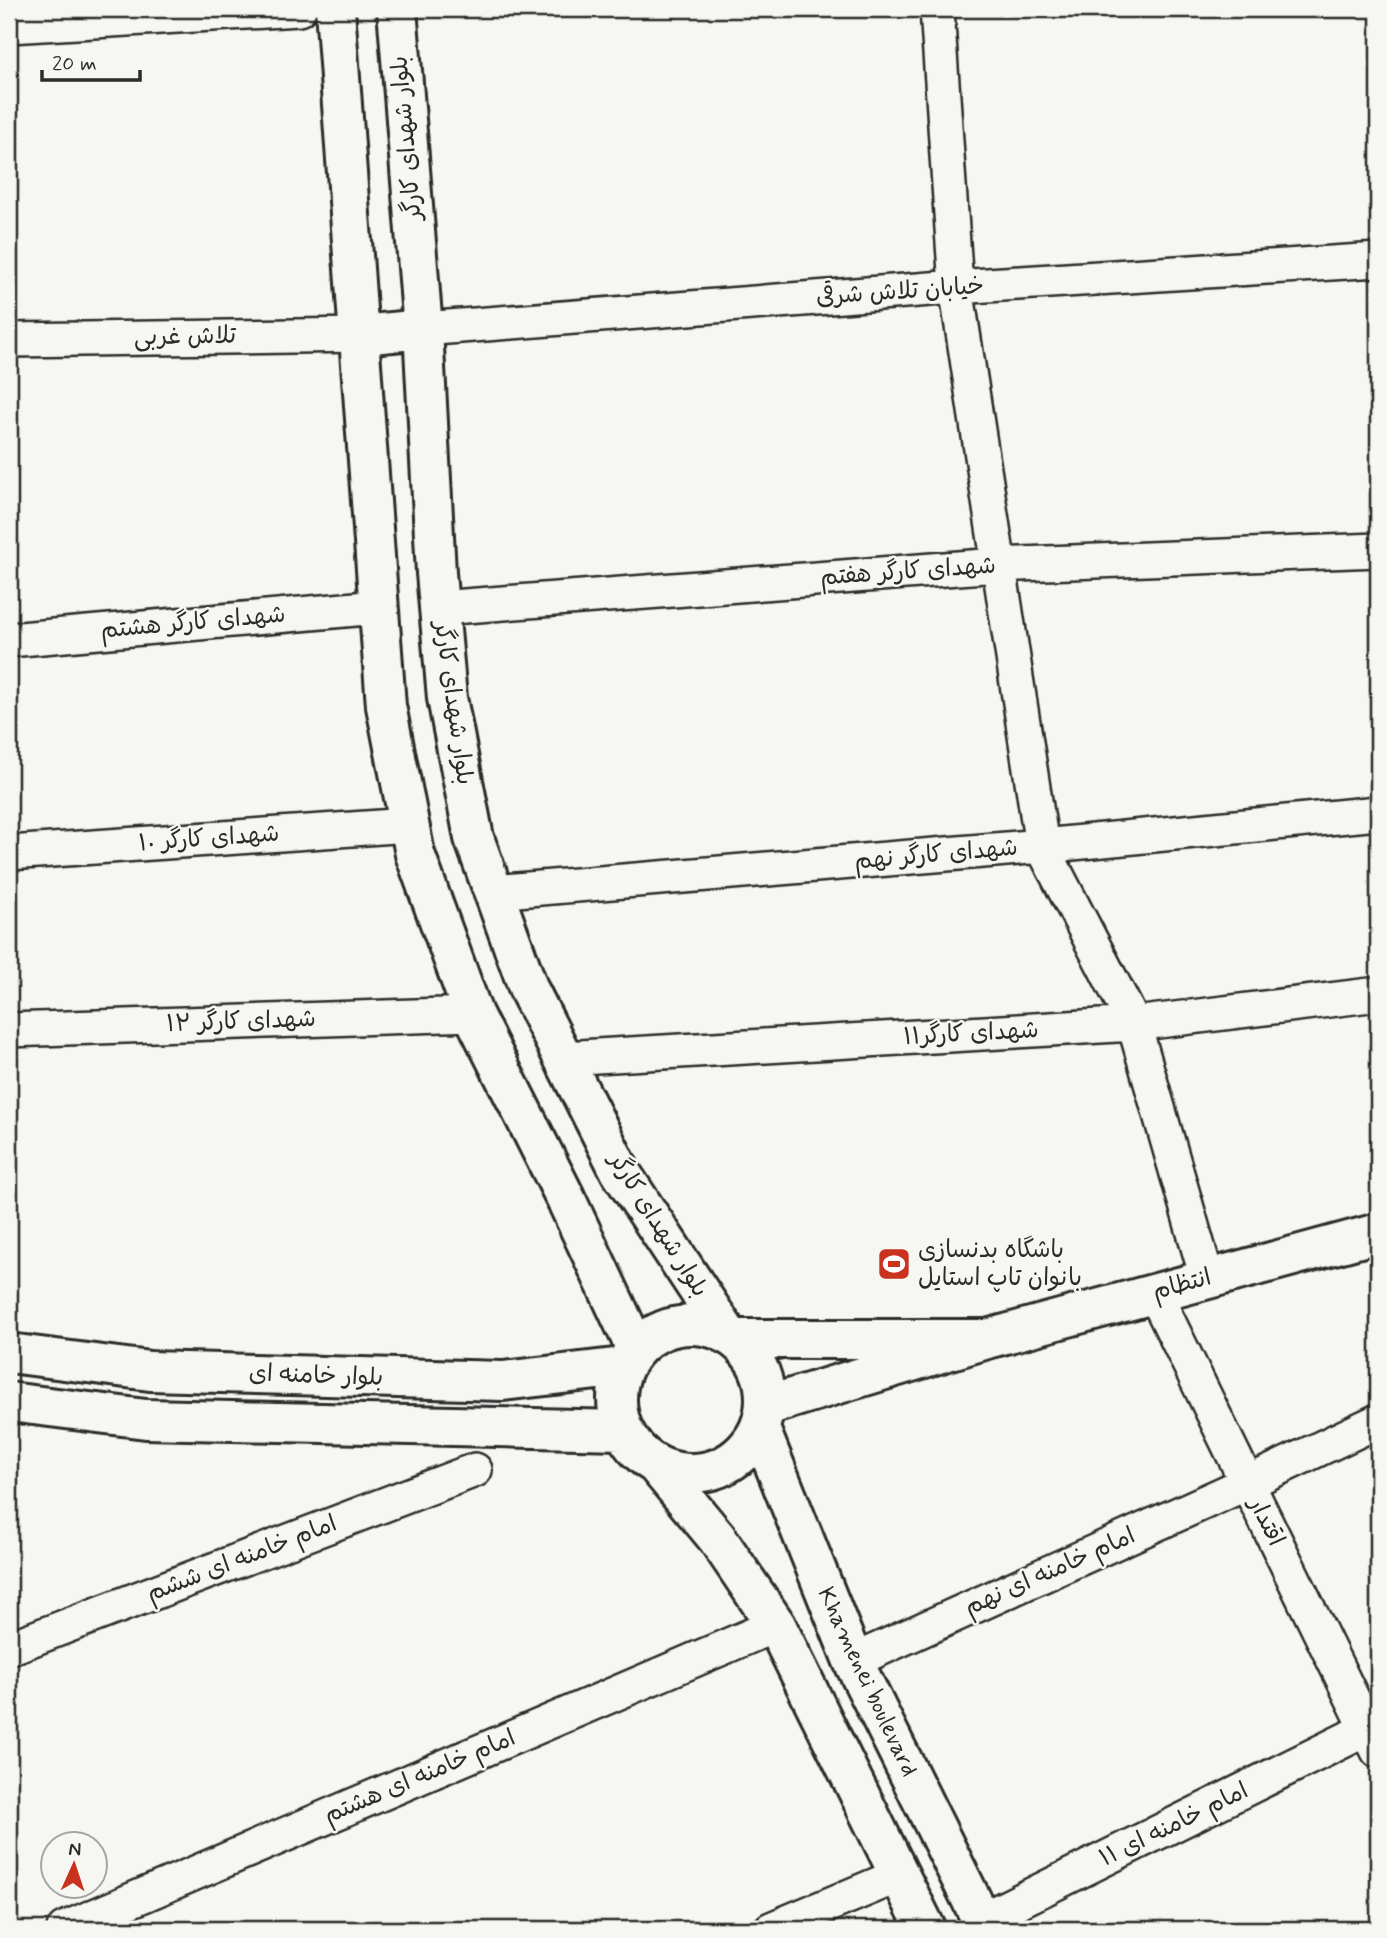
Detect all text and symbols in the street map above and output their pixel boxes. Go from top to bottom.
scale bar [42,38,140,82]
text: 20 m [52,50,97,78]
street label: بلوار شهدای کارگر [384,54,430,224]
street label: خیابان تلاش شرقی [815,270,985,313]
street label: تلاش غربی [133,321,238,353]
street label: شهدای کارگر هفتم [819,550,997,595]
street label: شهدای کارگر هشتم [99,599,287,648]
street label: بلوار شهدای کارگر [426,617,480,787]
street label: شهدای کارگر ۱۰ [137,819,281,859]
street label: شهدای کارگر نهم [853,832,1019,879]
street label: شهدای کارگر ۱۲ [166,1004,316,1040]
street label: شهدای کارگر۱۱ [902,1015,1040,1053]
street label: بلوار شهدای کارگر [600,1145,715,1303]
place label: باشگاه بدنسازی بانوان تاپ استایل [918,1235,1082,1294]
sports icon: باشگاه بدنسازی بانوان تاپ استایل [875,1245,913,1283]
street label: انتظام [1149,1262,1215,1309]
street label: بلوار خامنه ای [248,1358,384,1394]
street label: اقتدار [1240,1491,1291,1551]
street label: امام خامنه ای ششم [142,1508,342,1610]
street label: امام خامنه ای نهم [960,1520,1141,1624]
street label: Khamenei boulevard [809,1582,925,1782]
street label: امام خامنه ای هشتم [319,1723,521,1832]
street label: امام خامنه ای ۱۱ [1094,1776,1254,1875]
north arrow [38,1829,108,1899]
text: N [68,1837,82,1862]

